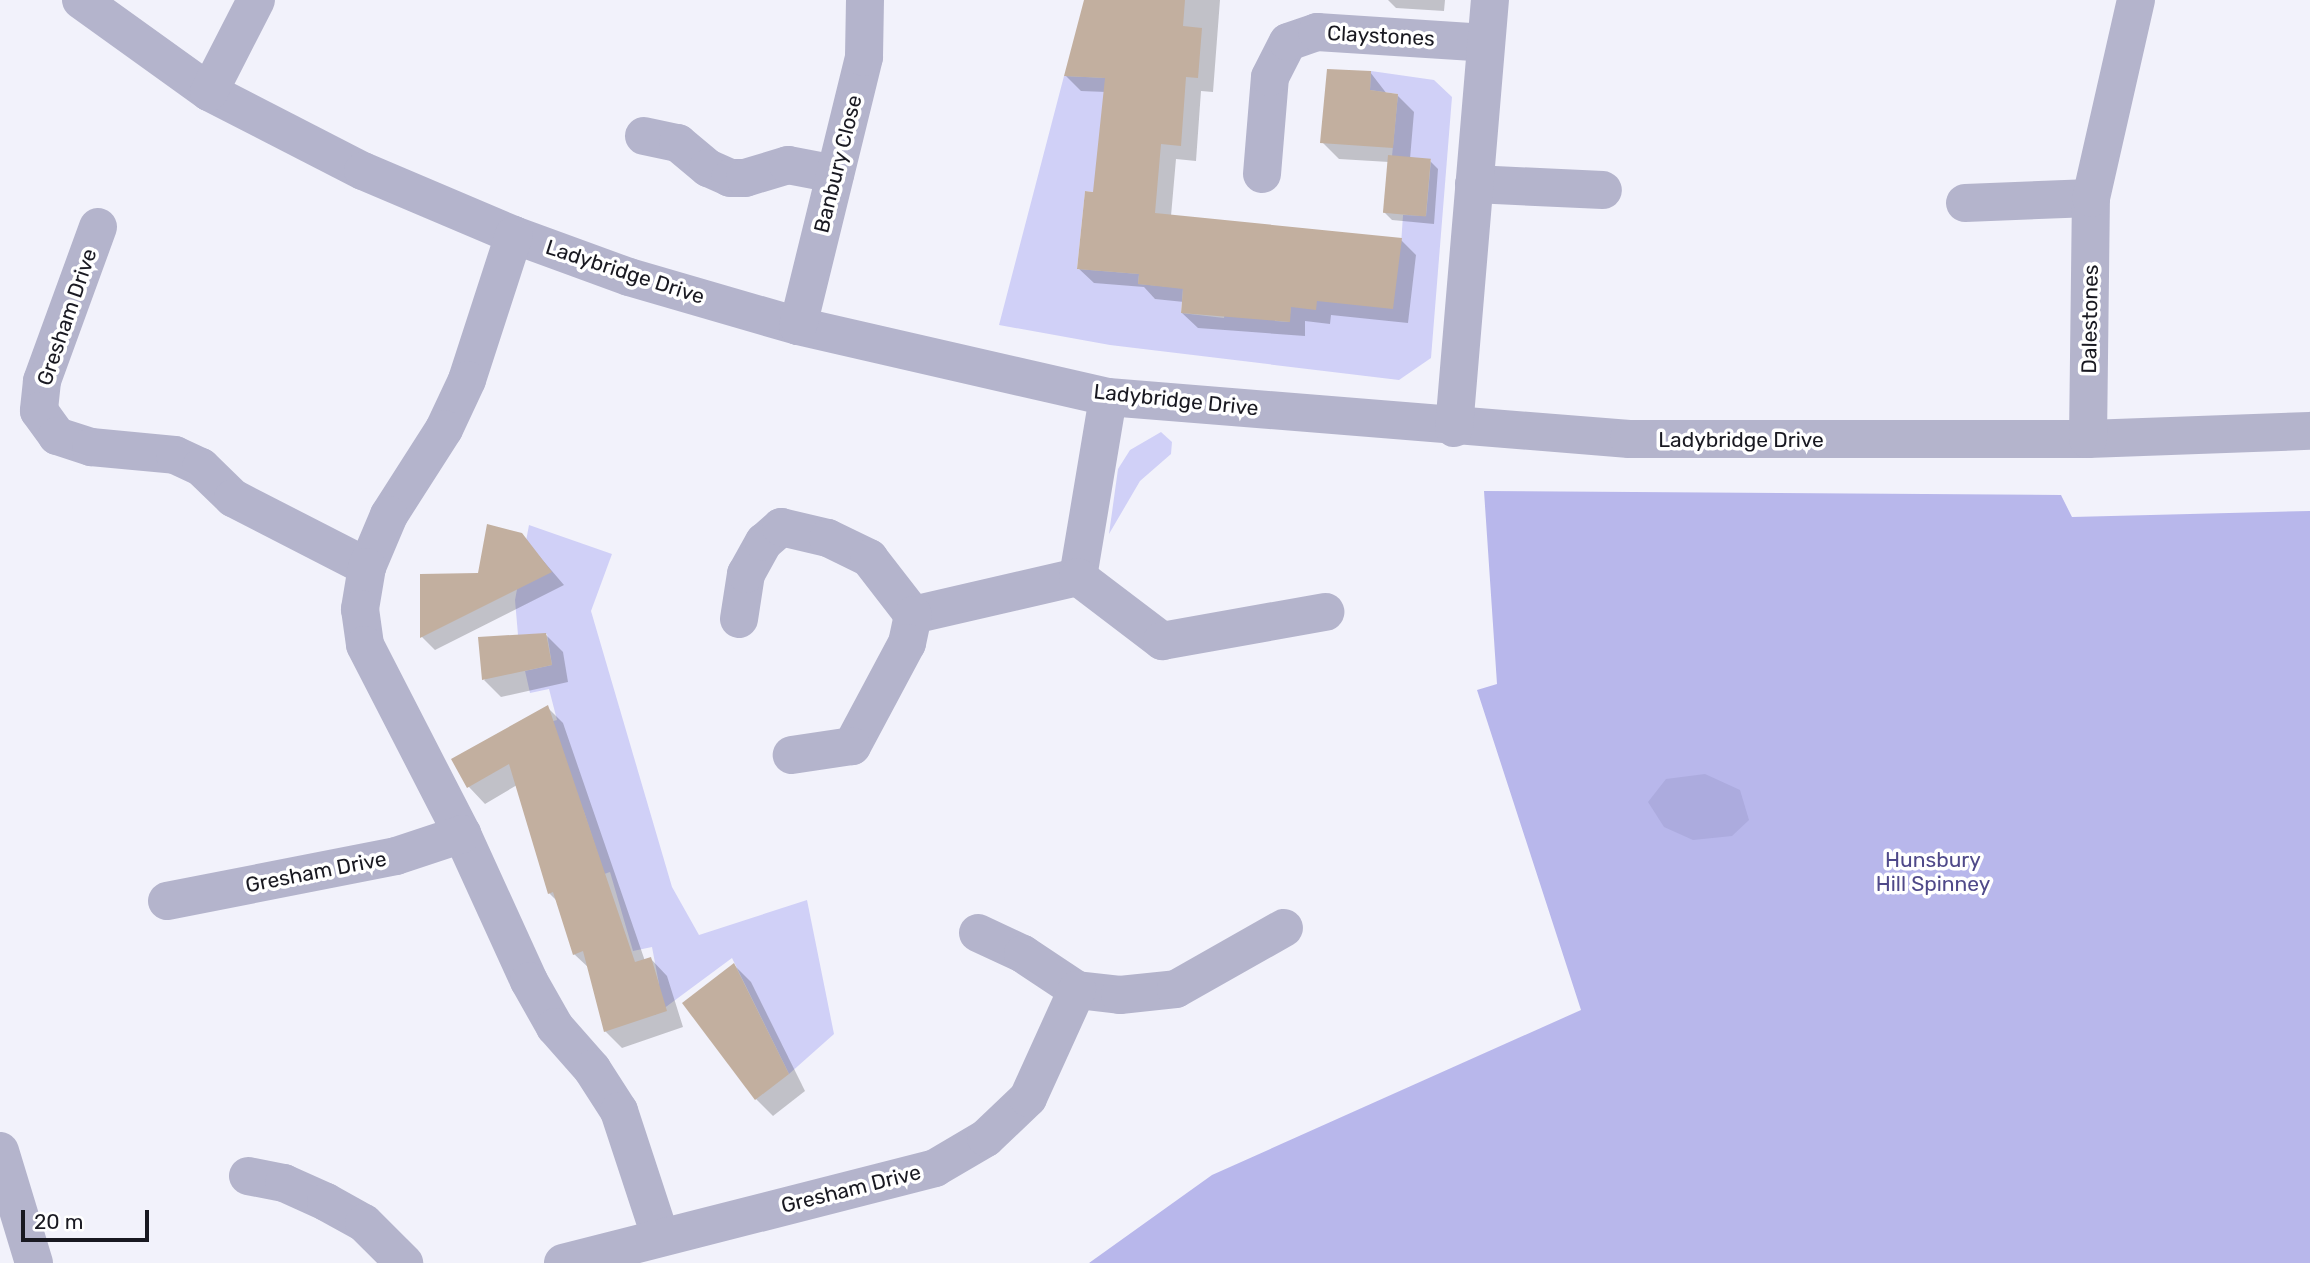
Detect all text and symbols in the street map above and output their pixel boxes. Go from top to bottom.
street label: Claystones [1326,21,1436,51]
street label: Banbury Close [809,92,867,236]
street label: Ladybridge Drive [542,234,708,310]
street label: Gresham Drive [32,245,102,389]
street label: Dalestones [2076,264,2104,374]
street label: Ladybridge Drive [1092,379,1260,421]
street label: Ladybridge Drive [1658,427,1824,453]
street label: Gresham Drive [243,846,389,898]
park label: Hunsbury Hill Spinney [1876,847,1990,897]
street label: Gresham Drive [778,1159,924,1219]
scale bar [24,1196,152,1240]
text: 20 m [34,1209,83,1234]

